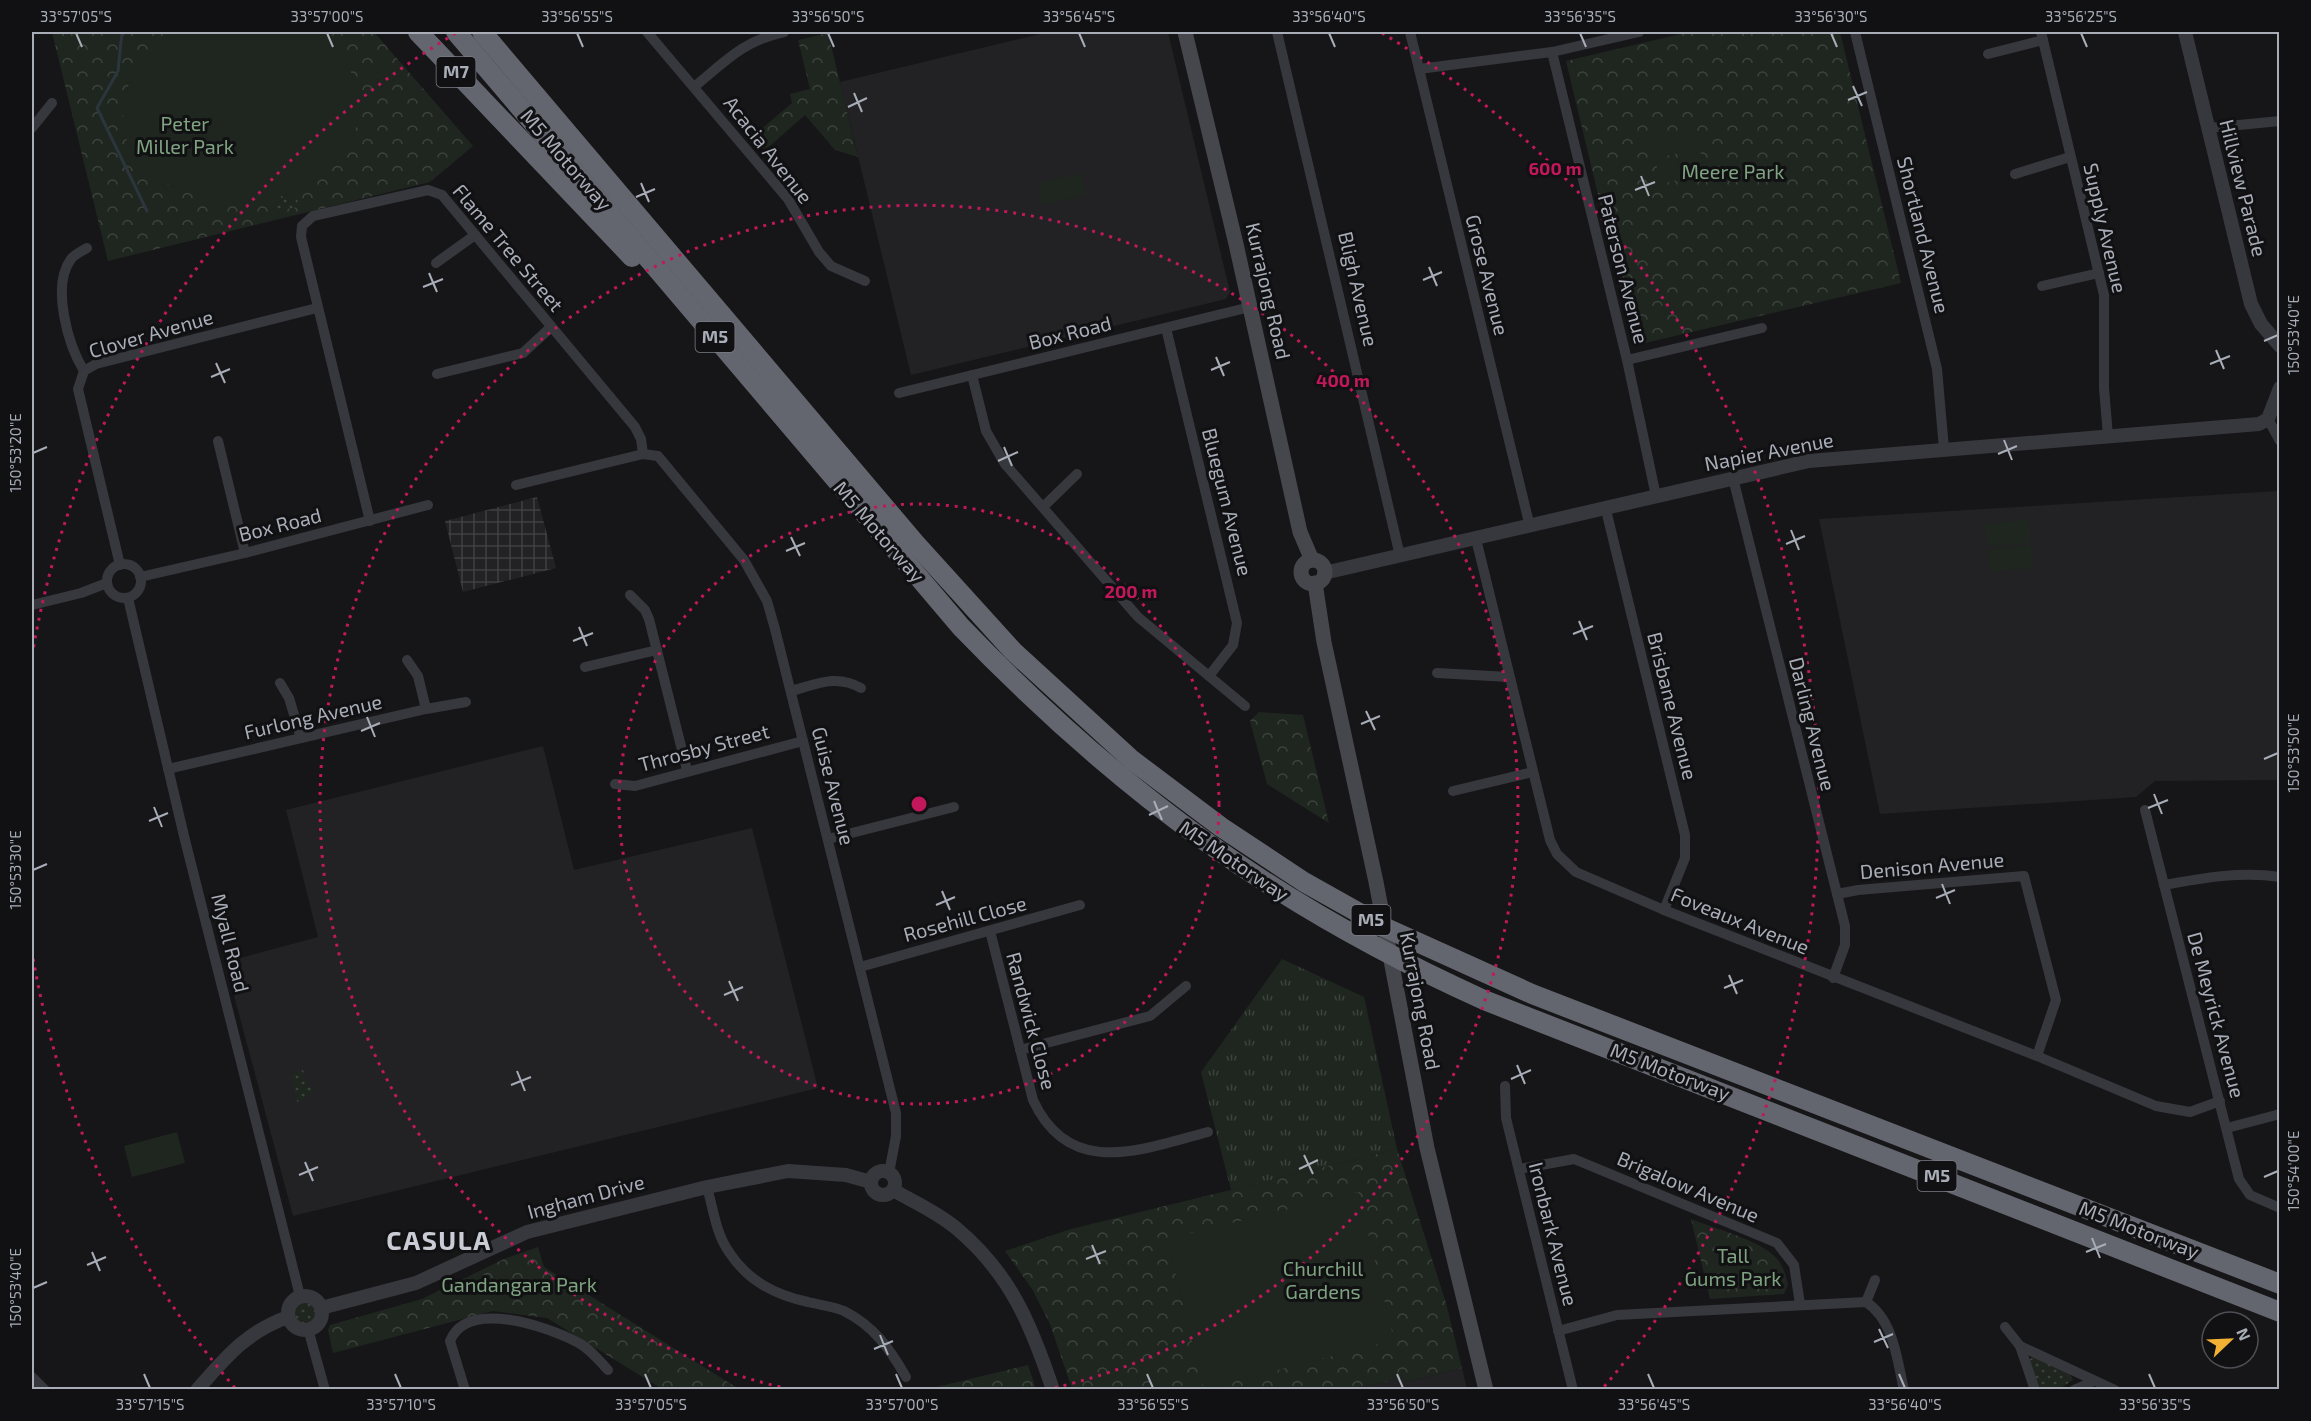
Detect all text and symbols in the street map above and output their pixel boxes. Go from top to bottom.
text: 33°57'05"S [40,7,112,25]
text: 33°57'00"S [291,7,363,25]
text: 33°56'55"S [541,7,613,25]
text: 33°56'50"S [792,7,864,25]
text: 33°56'45"S [1043,7,1115,25]
text: 33°56'40"S [1292,7,1366,25]
text: 33°56'35"S [1544,7,1616,25]
text: 33°56'30"S [1795,7,1867,25]
text: 33°56'25"S [2045,7,2117,25]
road number: M7 [436,57,476,87]
street label: Acacia Avenue [719,91,818,208]
street label: M5 Motorway [516,104,618,215]
park label: Peter Miller Park [136,111,234,158]
street label: Hillview Parade [2215,117,2273,259]
street label: Shortland Avenue [1893,154,1955,316]
text: 600 m [1528,157,1582,179]
park label: Meere Park [1682,159,1784,183]
street label: Supply Avenue [2079,161,2133,295]
street label: Flame Tree Street [448,179,569,316]
street label: Paterson Avenue [1594,192,1654,346]
street label: Grose Avenue [1461,212,1515,338]
street label: Kurrajong Road [1242,220,1296,362]
street label: Bligh Avenue [1334,229,1384,349]
text: 150°53'40"E [2284,295,2302,375]
street label: Clover Avenue [86,304,216,362]
street label: Box Road [1026,310,1114,354]
road number: M5 [696,322,734,352]
text: 400 m [1316,369,1370,391]
text: 150°53'20"E [6,413,24,493]
street label: Bluegum Avenue [1198,425,1258,578]
street label: Napier Avenue [1702,427,1835,475]
street label: M5 Motorway [829,476,931,587]
street label: Box Road [236,502,324,546]
text: 200 m [1105,580,1157,602]
street label: Brisbane Avenue [1643,629,1703,782]
street label: Darling Avenue [1785,654,1841,793]
street label: Furlong Avenue [241,688,384,744]
text: 150°53'50"E [2284,714,2302,792]
street label: Throsby Street [636,718,772,776]
street label: Guise Avenue [808,724,860,847]
centre of rings [909,794,929,814]
street label: M5 Motorway [1175,815,1294,906]
text: 150°53'30"E [6,830,24,910]
street label: Denison Avenue [1859,847,2005,883]
street label: Foveaux Avenue [1668,881,1813,959]
street label: Rosehill Close [901,890,1029,946]
street label: Myall Road [207,891,255,995]
road number: M5 [1352,905,1390,935]
street label: De Meyrick Avenue [2183,929,2251,1100]
street label: Kurrajong Road [1396,930,1446,1072]
street label: Randwick Close [1002,949,1062,1092]
street label: M5 Motorway [1607,1037,1734,1105]
text: 150°54'00"E [2284,1131,2302,1211]
street label: Brigalow Avenue [1614,1145,1763,1227]
street label: Ironbark Avenue [1525,1159,1583,1308]
road number: M5 [1918,1161,1956,1191]
street label: Ingham Drive [525,1169,647,1223]
street label: M5 Motorway [2076,1195,2203,1263]
district label: CASULA [386,1224,492,1255]
park label: Tall Gums Park [1685,1243,1782,1290]
text: 150°53'40"E [6,1248,24,1328]
park label: Churchill Gardens [1283,1256,1363,1303]
park label: Gandangara Park [441,1272,597,1296]
north arrow [2200,1310,2260,1370]
text: N [2233,1325,2255,1343]
text: 33°57'15"S [116,1395,184,1413]
text: 33°57'10"S [366,1395,436,1413]
text: 33°57'05"S [615,1395,687,1413]
text: 33°57'00"S [866,1395,938,1413]
text: 33°56'55"S [1117,1395,1189,1413]
text: 33°56'50"S [1367,1395,1439,1413]
text: 33°56'45"S [1618,1395,1690,1413]
text: 33°56'40"S [1868,1395,1942,1413]
text: 33°56'35"S [2119,1395,2191,1413]

